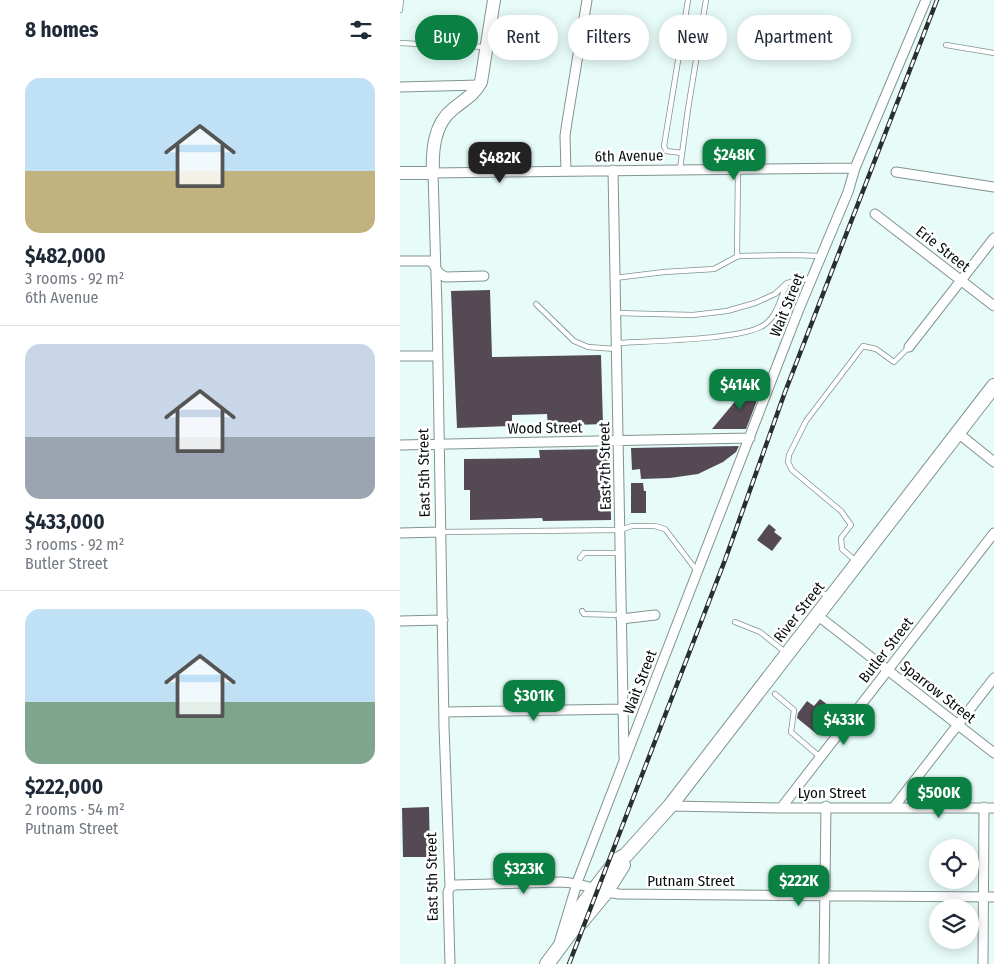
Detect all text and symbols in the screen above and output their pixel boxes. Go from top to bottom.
chip: Buy [415,15,478,60]
chip: Rent [488,15,558,60]
chip: Filters [568,15,649,60]
chip: New [659,15,727,60]
chip: Apartment [737,15,851,60]
icon: filters [347,16,375,44]
text: 8 homes [25,17,99,43]
icon: home [155,111,245,201]
pin: $248K [699,138,769,181]
pin: $482K [465,142,535,184]
text: $248K [714,145,754,164]
street label: 6th Avenue [594,146,664,166]
text: $482K [479,148,521,167]
street label: Erie Street [912,222,974,276]
text: $482,000 [25,243,106,269]
text: 3 rooms · 92 m² [25,269,124,288]
street label: Wait Street [766,270,808,340]
text: 6th Avenue [25,288,98,307]
pin: $414K [705,368,775,411]
text: $414K [720,375,760,394]
icon: home [155,376,245,466]
street label: Wood Street [507,418,583,438]
street label: East 7th Street [595,422,615,510]
street label: East 5th Street [414,428,434,518]
text: $433,000 [25,509,105,535]
text: 3 rooms · 92 m² [25,535,124,554]
text: Butler Street [25,554,108,573]
street label: River Street [770,578,828,646]
street label: Butler Street [855,614,917,686]
icon: home [155,641,245,731]
street label: Wait Street [620,647,660,717]
street label: Sparrow Street [897,657,979,727]
pin: $301K [499,680,569,722]
text: $301K [514,686,554,705]
pin: $433K [809,704,879,746]
text: $433K [824,710,864,729]
text: $222,000 [25,774,103,800]
pin: $500K [904,776,974,819]
text: $500K [918,783,960,802]
street label: Lyon Street [798,784,866,802]
text: 2 rooms · 54 m² [25,800,125,819]
text: Putnam Street [25,819,118,838]
street label: East 5th Street [422,832,442,922]
map controls [929,839,979,949]
button: locate [929,839,979,889]
pin: $323K [489,852,559,895]
text: $323K [504,859,544,878]
pin: $222K [764,864,834,907]
text: $222K [779,871,819,890]
street label: Putnam Street [647,872,735,890]
button: layers [929,899,979,949]

